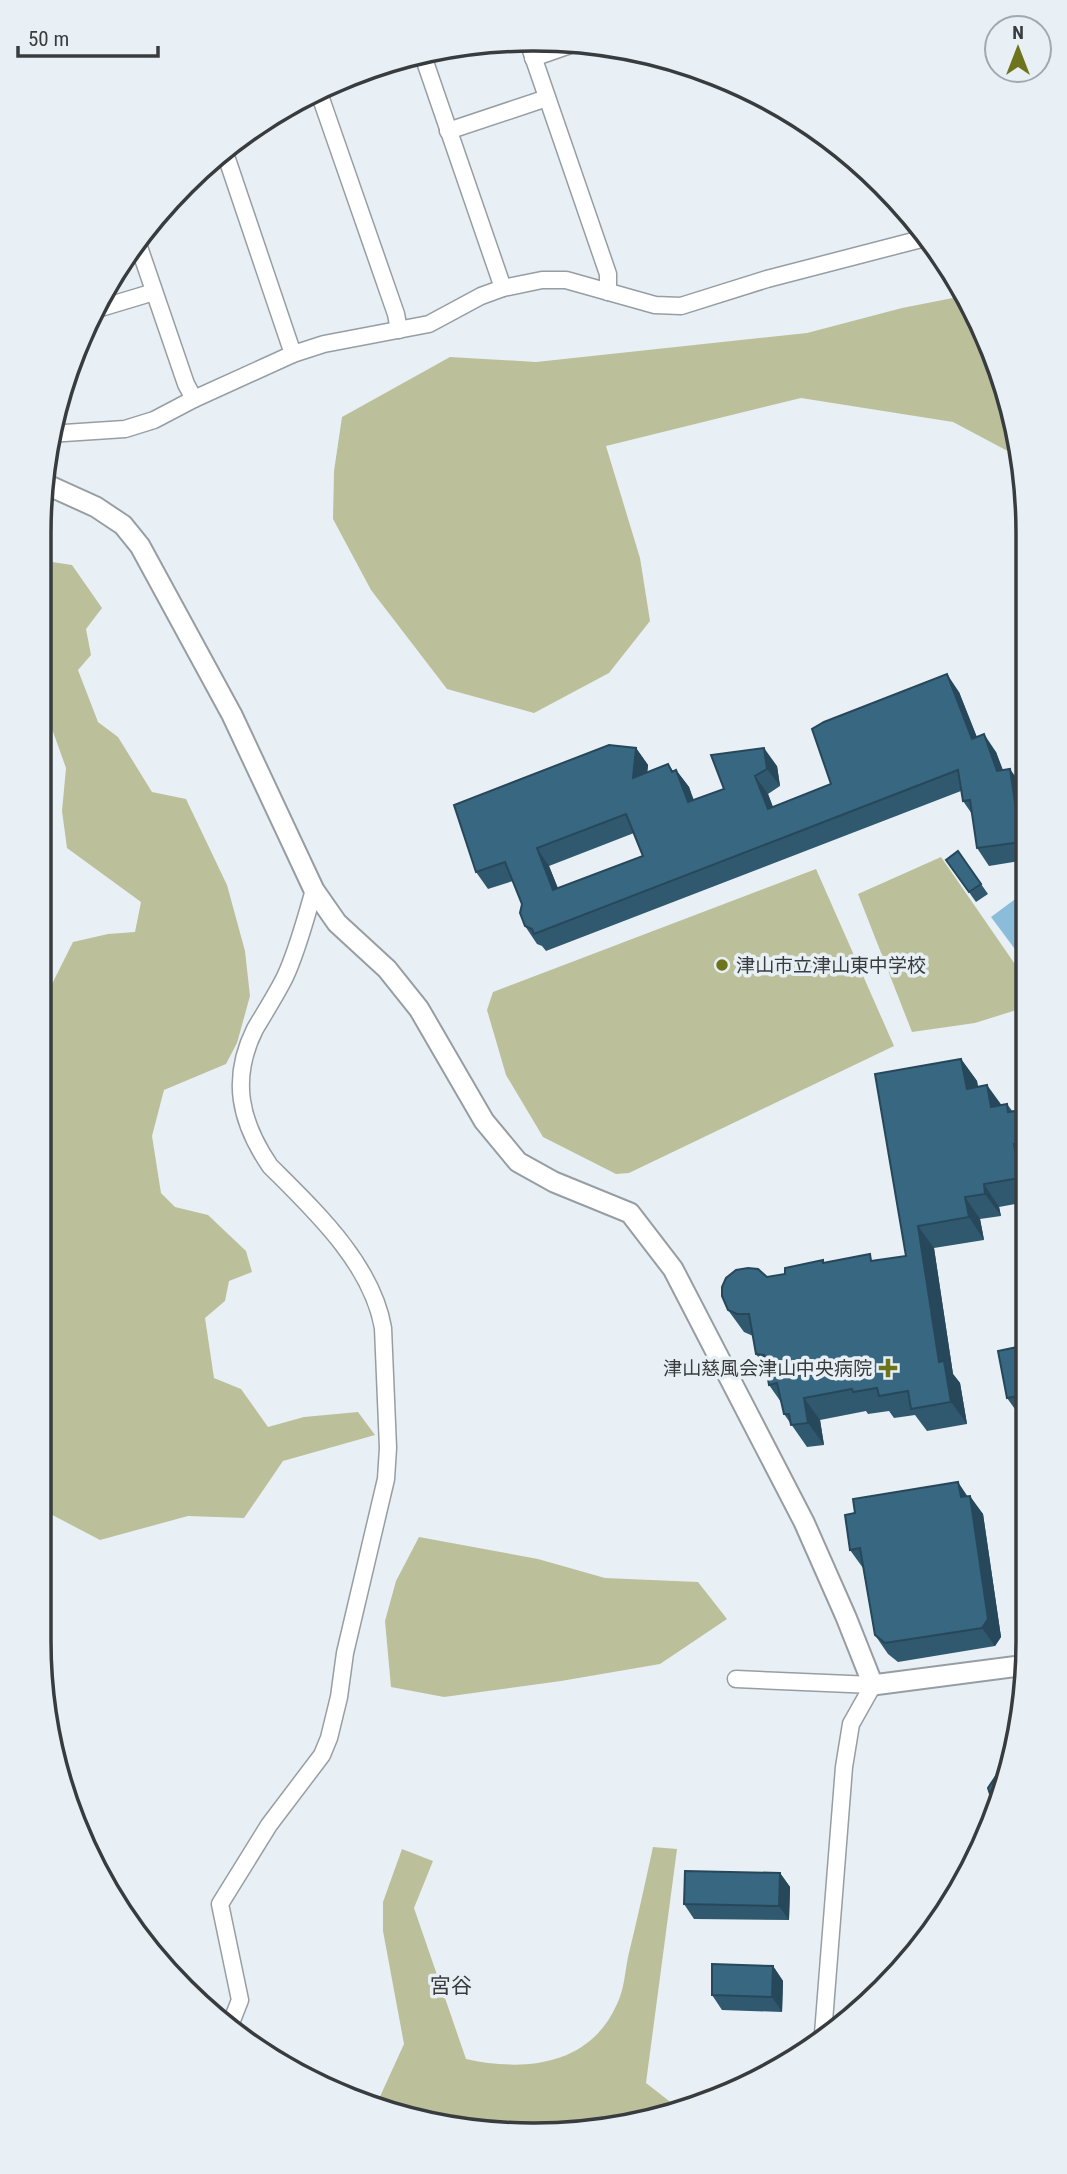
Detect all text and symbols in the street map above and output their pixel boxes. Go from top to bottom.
scale bar [18,14,158,58]
north arrow [983,14,1053,84]
text: N [1012,21,1024,44]
text: 50 m [28,27,69,51]
place label: 津山市立津山東中学校 [736,954,926,977]
marker: 津山市立津山東中学校 [714,957,730,973]
place label: 津山慈風会津山中央病院 [663,1357,872,1380]
marker: 津山慈風会津山中央病院 [878,1358,898,1378]
district label: 宮谷 [430,1974,472,1998]

